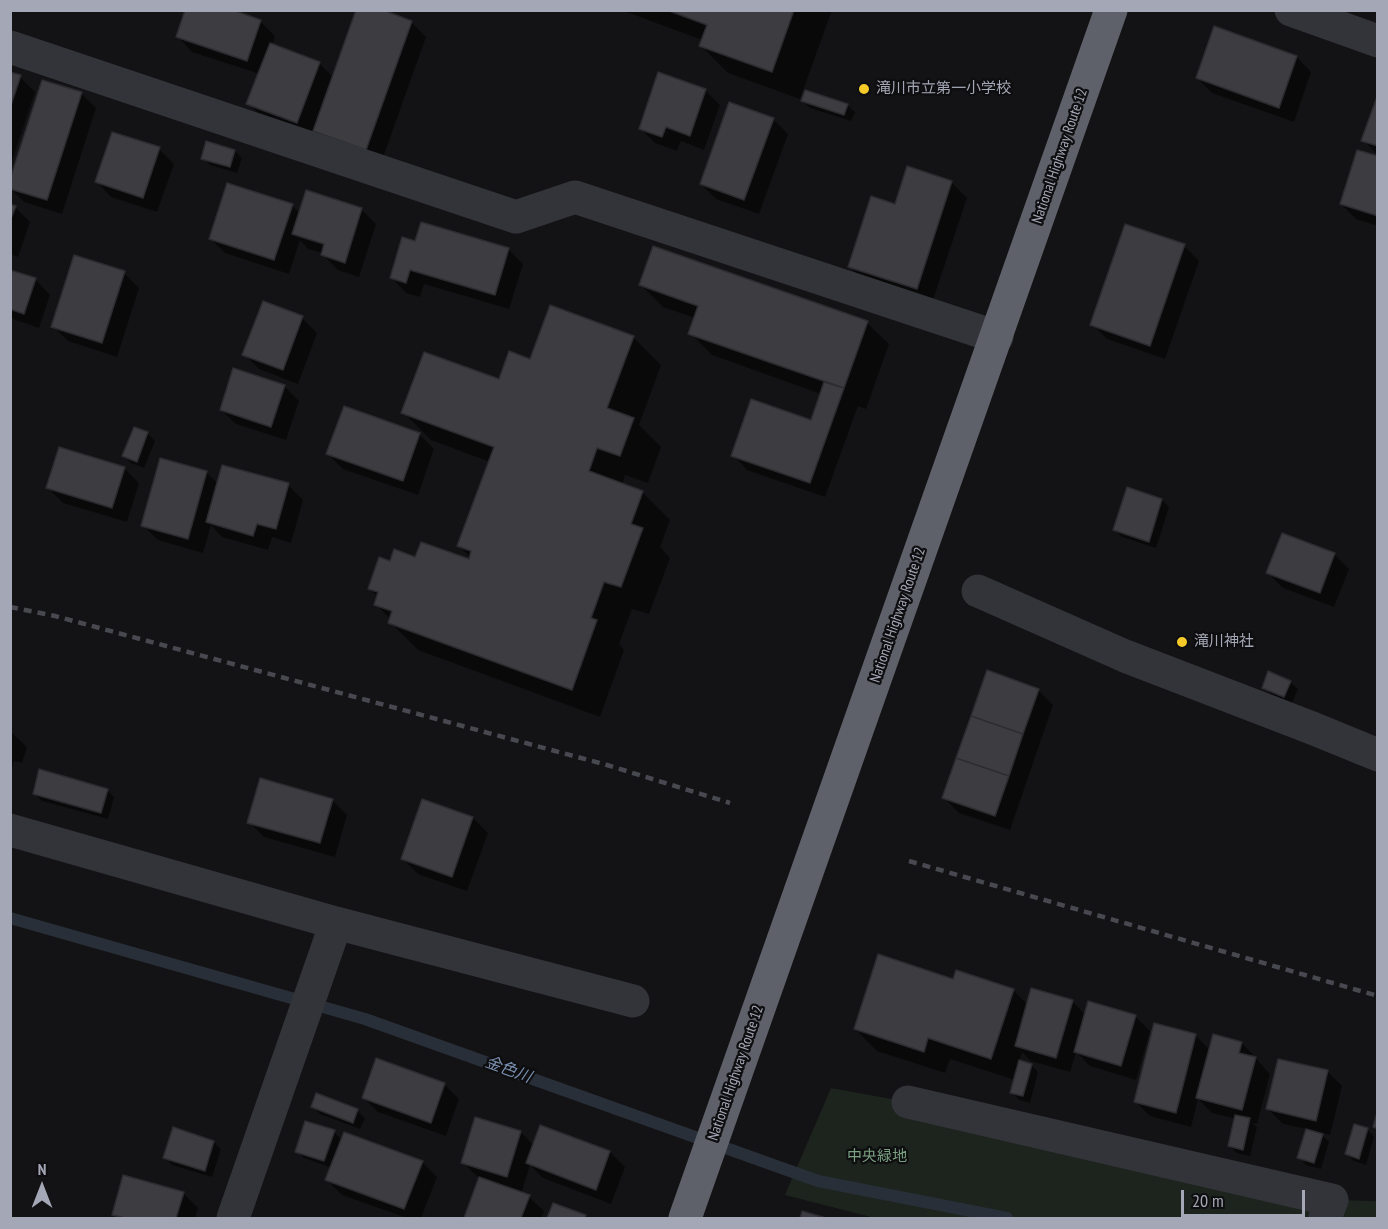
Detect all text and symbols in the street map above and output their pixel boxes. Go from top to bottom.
place label: 滝川市立第一小学校 [876,80,1011,98]
marker: 滝川市立第一小学校 [857,82,871,96]
street label: National Highway Route 12 [1028,86,1092,226]
street label: National Highway Route 12 [866,545,930,685]
place label: 滝川神社 [1194,633,1254,651]
marker: 滝川神社 [1175,635,1189,649]
street label: National Highway Route 12 [704,1003,768,1143]
water label: 金色川 [482,1053,534,1087]
park label: 中央緑地 [847,1148,907,1166]
north arrow [12,1157,72,1217]
text: N [38,1159,46,1179]
scale bar [1184,1178,1308,1216]
text: 20 m [1192,1189,1224,1212]

